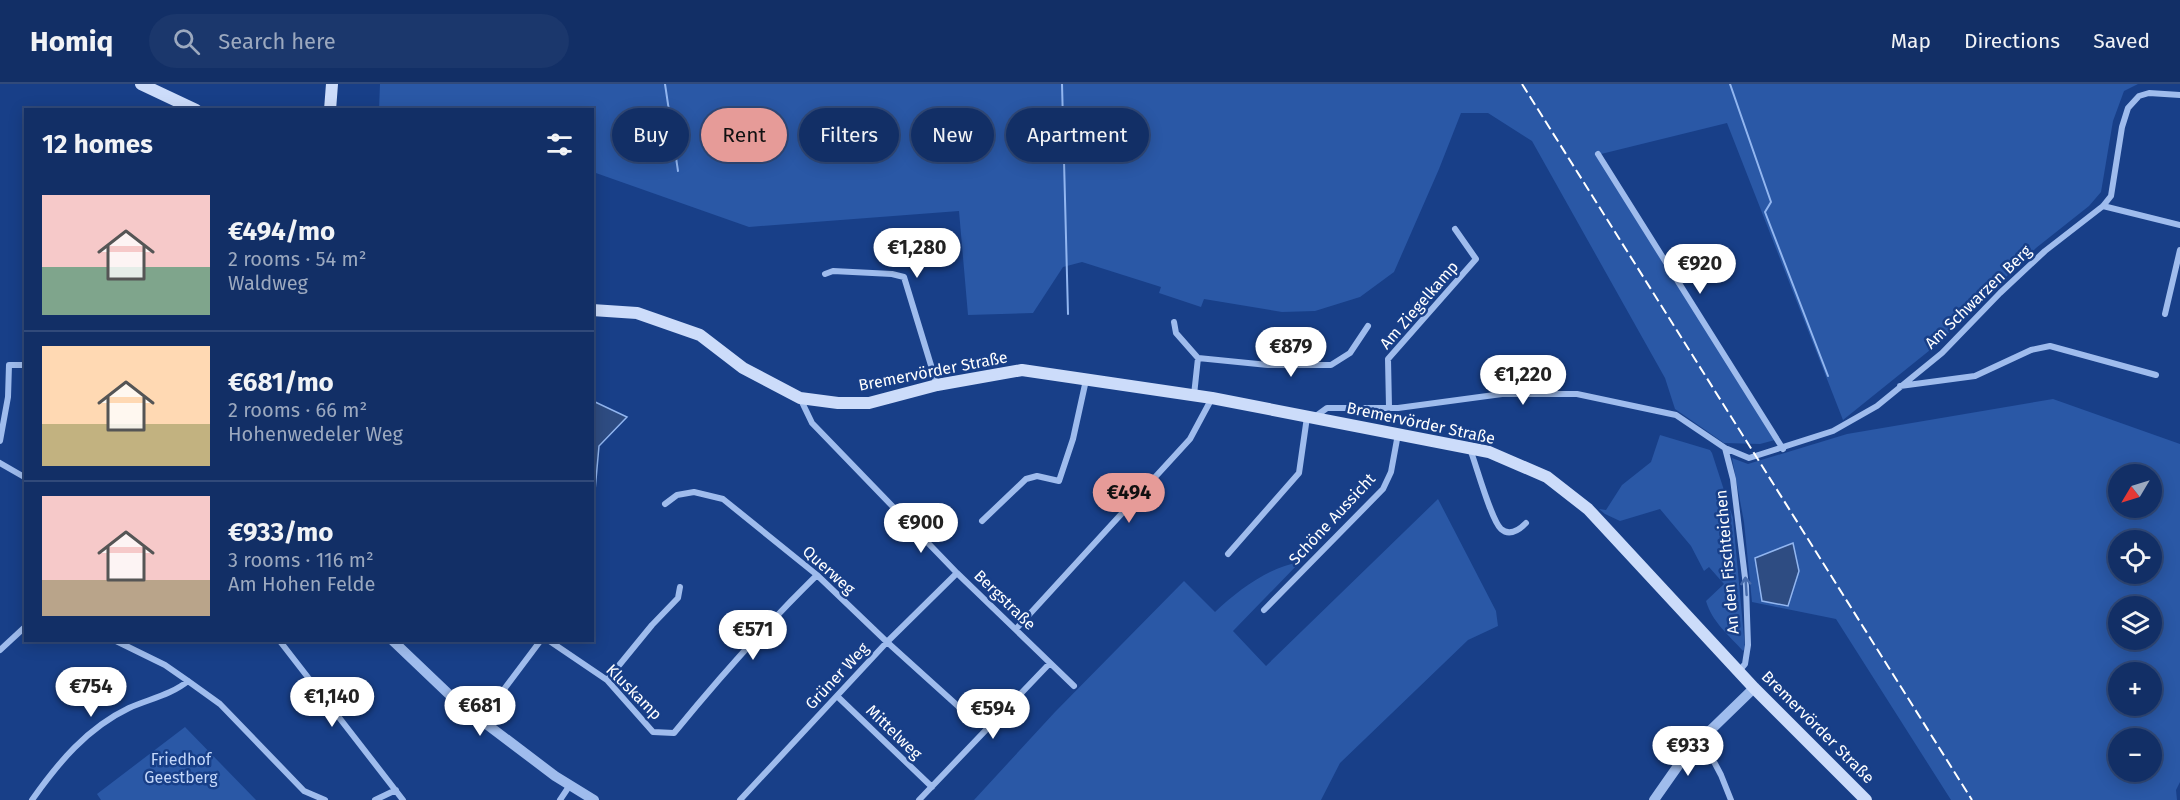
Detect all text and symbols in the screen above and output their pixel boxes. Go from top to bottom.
search box [149,14,569,68]
text: Homiq [30,25,113,58]
icon: search [170,25,203,58]
text: Search here [218,28,336,55]
text: Map [1891,28,1931,54]
text: Directions [1964,28,2060,54]
text: Saved [2093,28,2150,54]
chip: Buy [612,108,689,162]
chip: Rent [701,108,787,162]
chip: Filters [799,108,899,162]
chip: New [911,108,994,162]
chip: Apartment [1006,108,1149,162]
icon: filters [543,128,576,161]
text: 12 homes [42,129,153,160]
text: €494/mo [228,216,335,247]
icon: home [90,219,162,291]
pin: €1,280 [868,228,966,279]
text: €1,280 [888,235,946,259]
street label: Am Schwarzen Berg [1921,241,2036,353]
pin: €920 [1664,244,1736,295]
text: 2 rooms · 54 m² [228,247,367,271]
text: €920 [1678,251,1722,275]
street label: Am Ziegelkamp [1376,257,1462,353]
text: Waldweg [228,271,308,295]
pin: €879 [1255,327,1327,378]
text: €879 [1269,334,1313,358]
street label: Bremervörder Straße [857,347,1009,395]
pin: €1,220 [1474,355,1572,406]
text: €1,220 [1494,362,1552,386]
text: €681/mo [228,367,334,398]
icon: home [90,370,162,442]
text: 2 rooms · 66 m² [228,398,367,422]
street label: Bremervörder Straße [1345,398,1497,448]
text: Hohenwedeler Weg [228,422,403,446]
north arrow [2108,464,2162,518]
map controls [2108,464,2162,782]
street label: Schöne Aussicht [1285,469,1379,569]
pin: €494 [1093,473,1165,524]
text: €494 [1107,480,1151,504]
street label: An den Fischteichen [1711,489,1743,635]
pin: €900 [885,503,957,554]
text: €900 [898,510,944,534]
text: €933/mo [228,517,333,548]
icon: home [90,520,162,592]
button: locate [2108,530,2162,584]
street label: Querweg [799,542,860,599]
text: 3 rooms · 116 m² [228,548,374,572]
street label: Bergstraße [970,566,1040,634]
text: Am Hohen Felde [228,572,375,596]
one-way arrow [1740,577,1751,597]
button: layers [2108,596,2162,650]
pin: €571 [717,610,789,661]
text: €571 [733,617,773,641]
street label: Grüner Weg [801,638,873,713]
street label: Kluskamp [602,660,666,724]
button: + [2108,662,2162,716]
pin: €754 [55,667,127,718]
street label: Bremervörder Straße [1758,667,1878,787]
text: €754 [70,674,112,698]
pin: €1,140 [283,677,381,728]
text: €1,140 [304,684,360,708]
pin: €681 [444,686,516,737]
pin: €594 [957,689,1029,740]
text: €681 [459,693,502,717]
text: €594 [971,696,1015,720]
street label: Mittelweg [862,701,926,764]
pin: €933 [1652,726,1724,777]
button: − [2108,728,2162,782]
text: €933 [1666,733,1710,757]
park label: Friedhof Geestberg [144,750,218,787]

